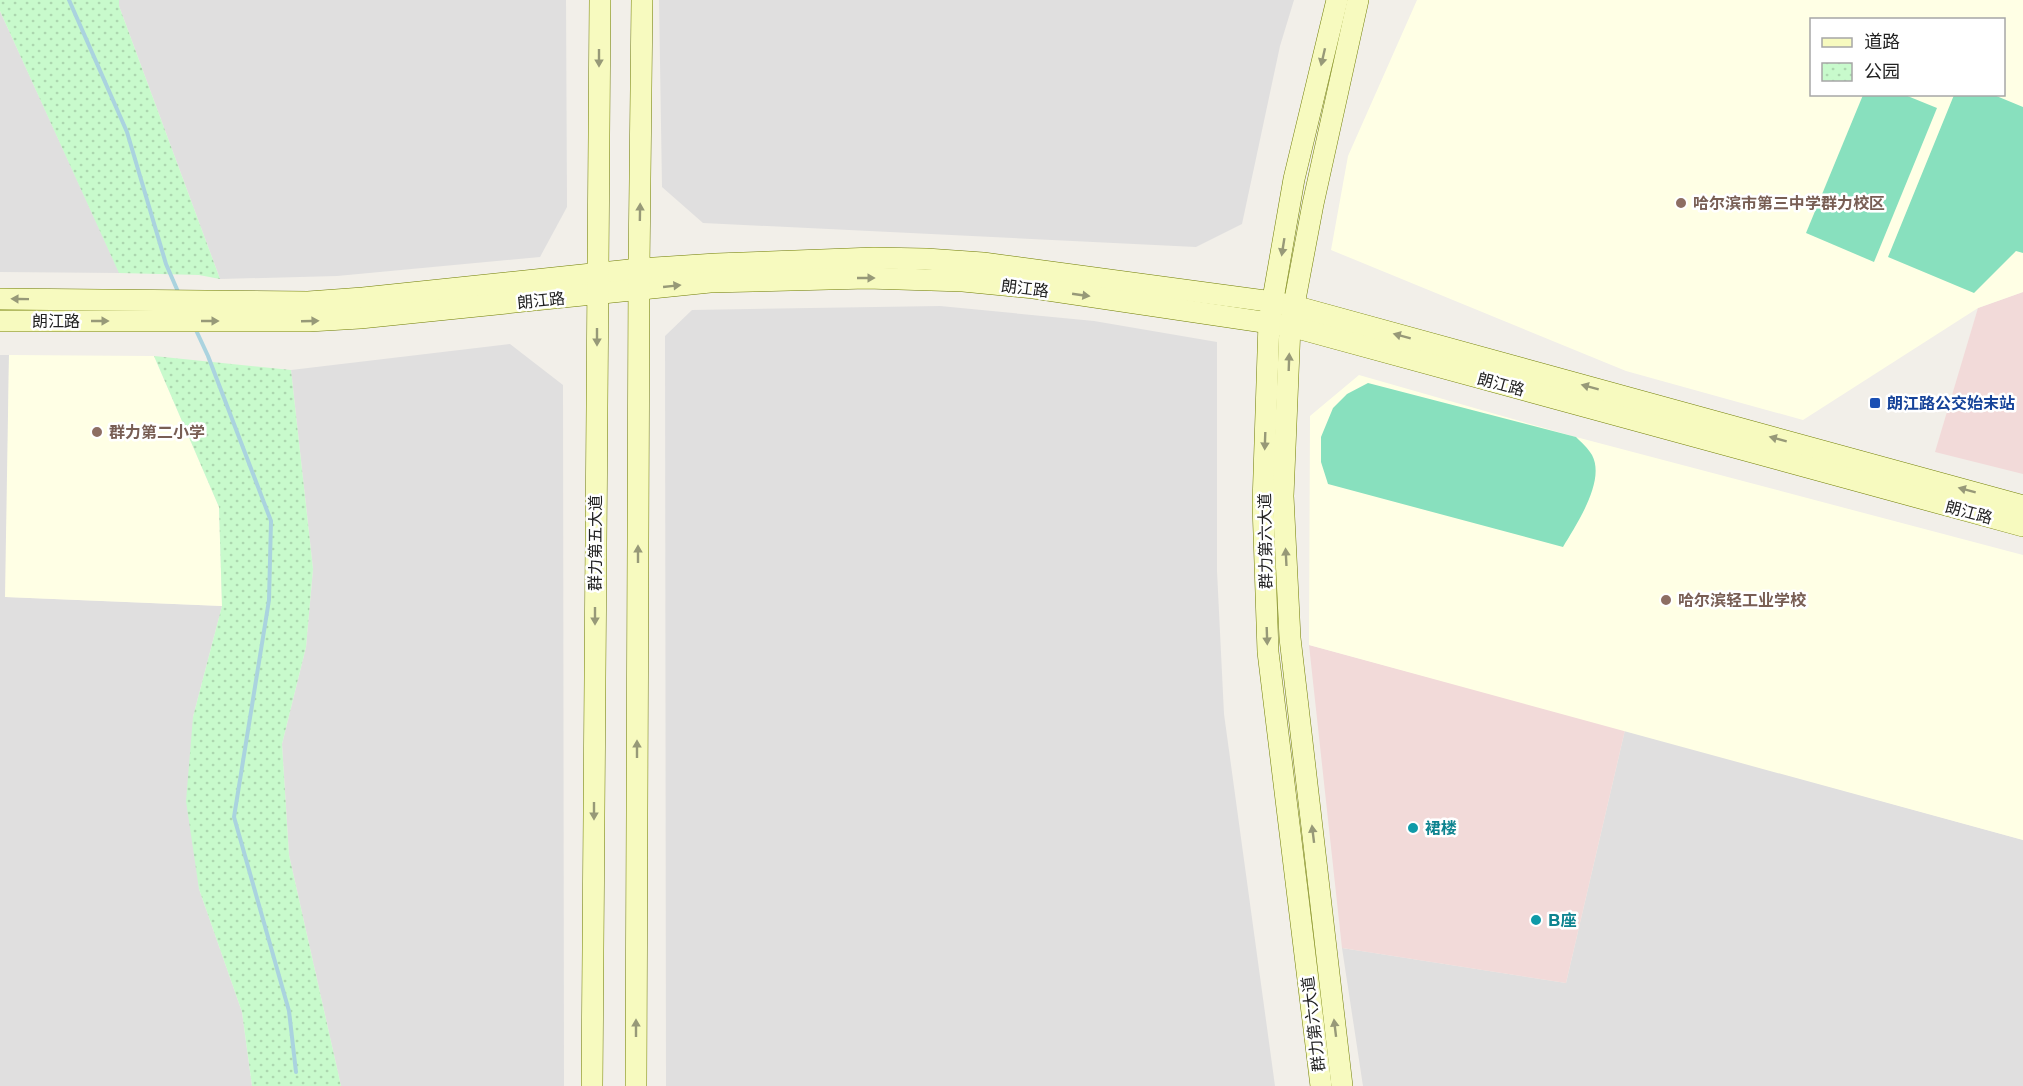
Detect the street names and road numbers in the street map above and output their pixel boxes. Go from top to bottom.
street label: 朗江路 [1000,276,1050,301]
street label: 朗江路 [516,289,566,312]
street label: 朗江路 [32,312,80,331]
street label: 朗江路 [1475,369,1527,400]
street label: 群力第六大道 [1255,493,1276,589]
street label: 群力第五大道 [586,495,605,591]
street label: 朗江路 [1943,497,1995,528]
street label: 群力第六大道 [1298,975,1329,1073]

